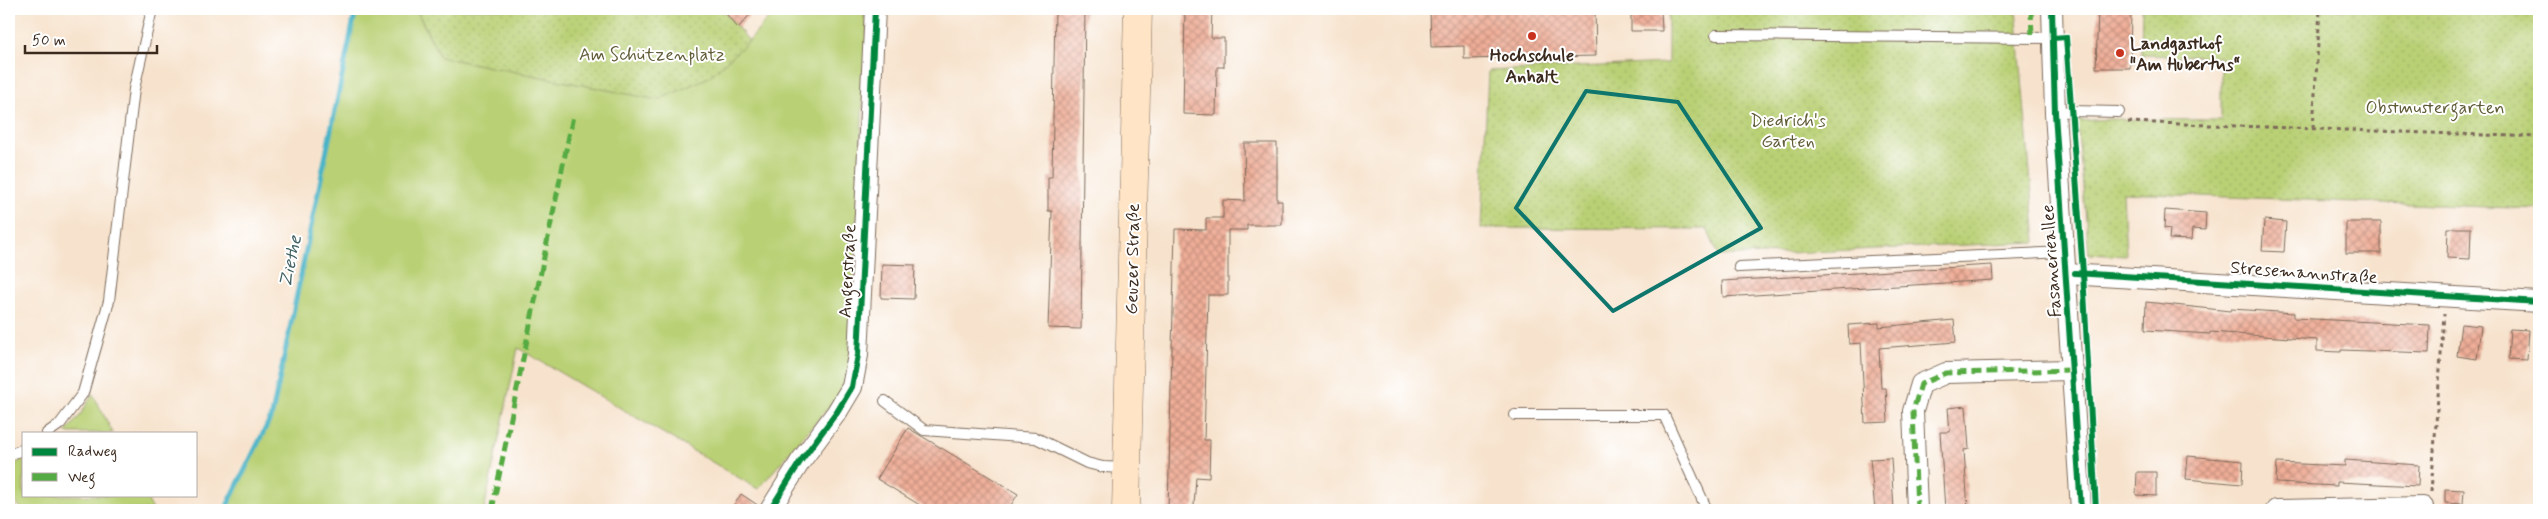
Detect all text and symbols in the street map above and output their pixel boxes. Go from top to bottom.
scale bar [25,22,158,54]
marker: Hochschule Anhalt [1526,30,1538,42]
text: 50 m [32,31,66,51]
place label: Landgasthof "Am Hubertus“ [2130,32,2241,77]
park label: Am Schützenplatz [579,43,725,67]
place label: Hochschule Anhalt [1490,44,1574,89]
marker: Landgasthof "Am Hubertus“ [2114,47,2126,59]
park label: Obstmustergarten [2365,96,2505,122]
park label: Diedrich's Garten [1750,109,1826,154]
street label: Geuzer Straße [1120,203,1146,315]
street label: Fasanerieallee [2036,204,2068,318]
street label: Angerstraße [834,223,864,319]
water label: Ziethe [273,232,308,290]
street label: Stresemannstraße [2230,256,2378,290]
legend [22,432,198,496]
text: Radweg [68,442,117,462]
text: Weg [68,468,95,489]

